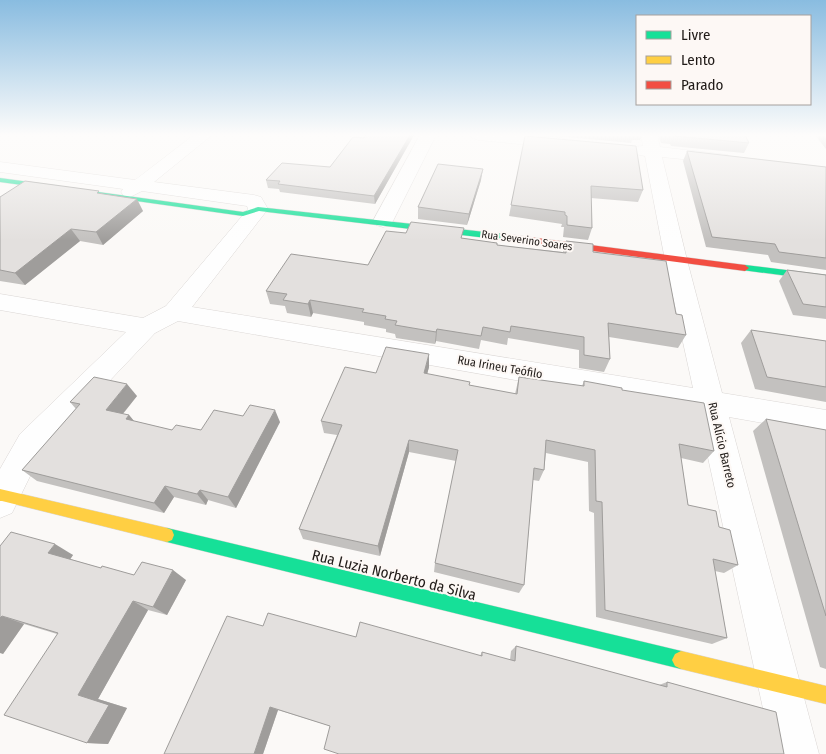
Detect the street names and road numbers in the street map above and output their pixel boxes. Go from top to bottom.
street label: Rua Severino Soares [481,228,574,253]
street label: Rua Irineu Teófilo [456,353,544,381]
street label: Rua Alício Barreto [705,401,739,489]
street label: Rua Luzia Norberto da Silva [310,546,478,604]

